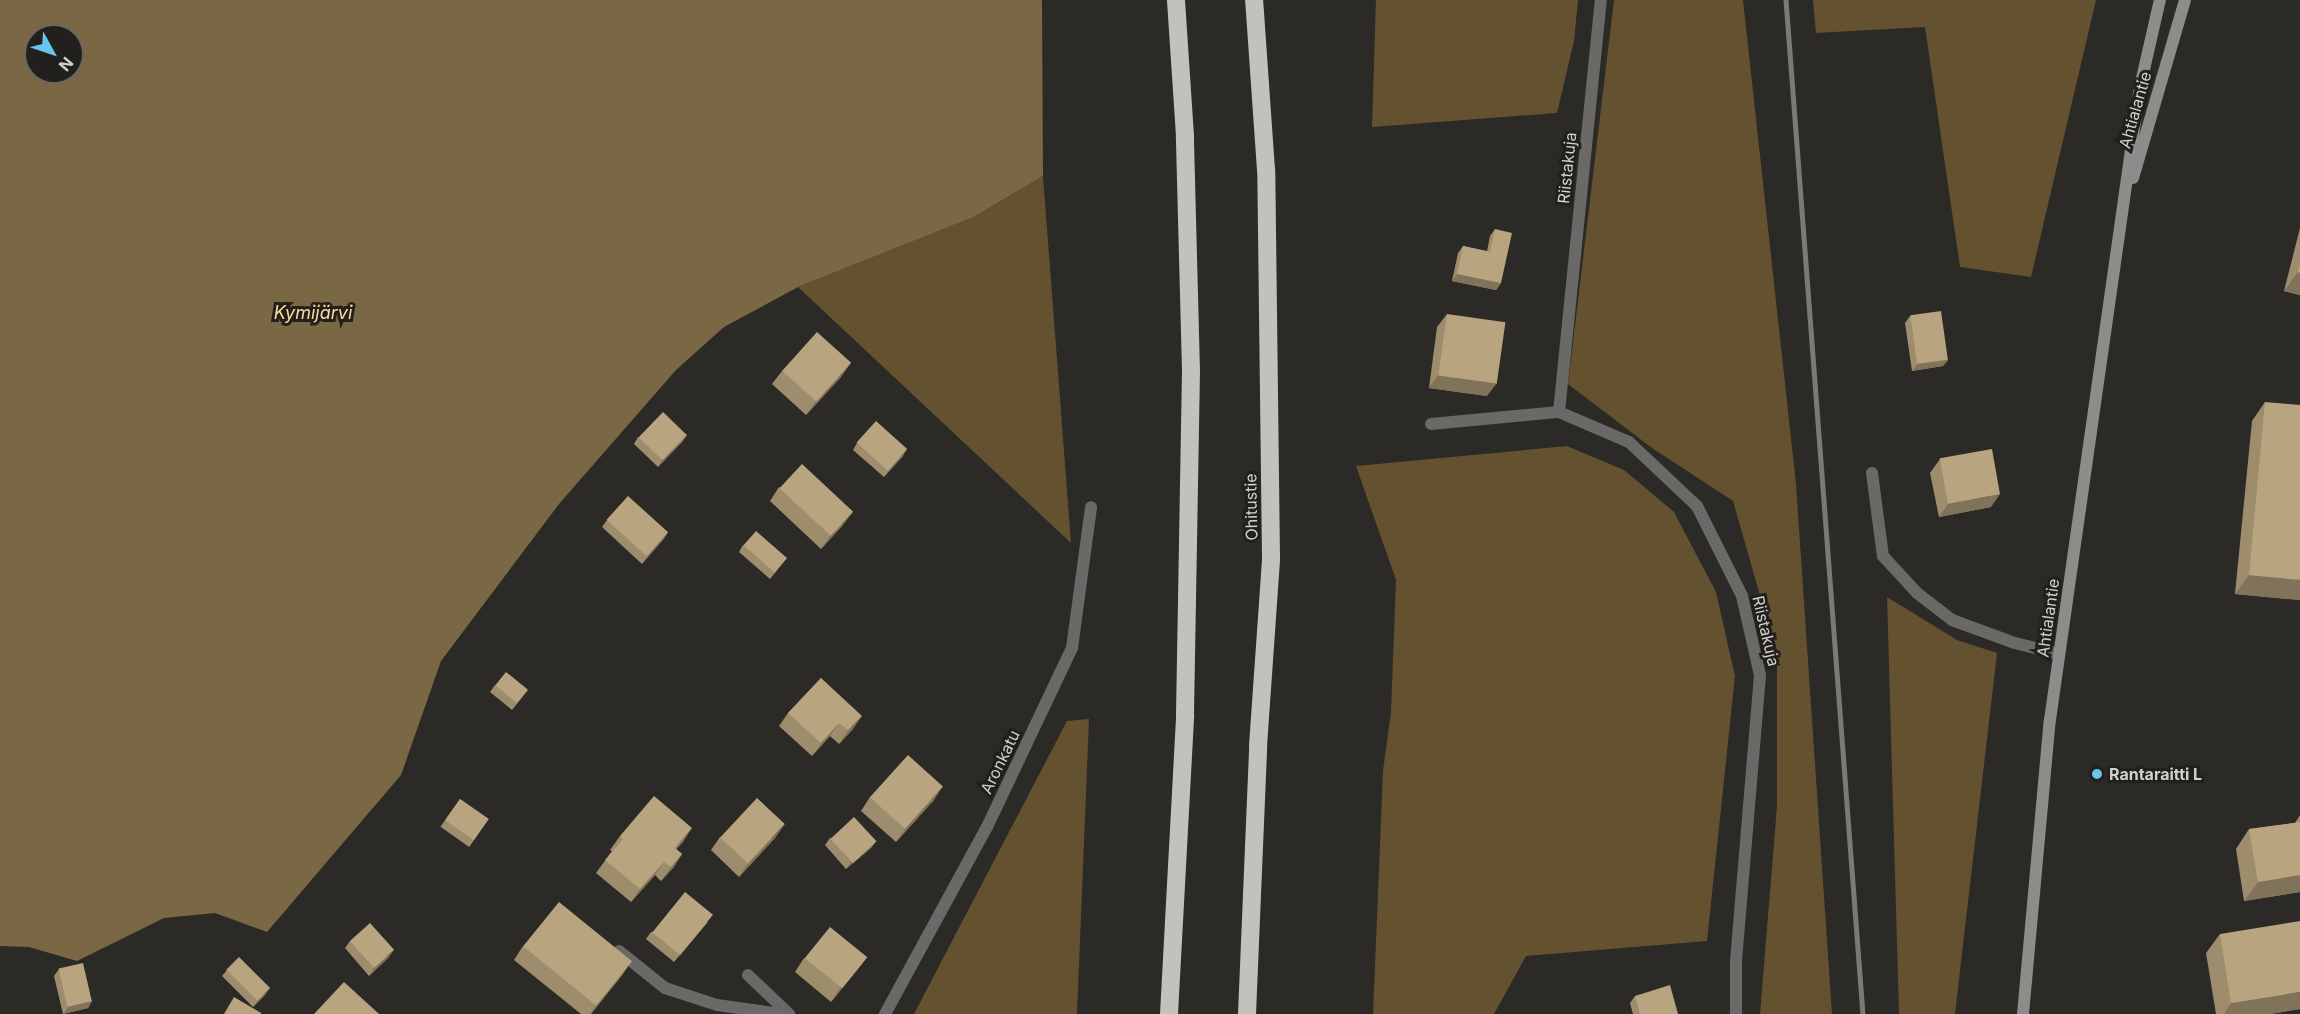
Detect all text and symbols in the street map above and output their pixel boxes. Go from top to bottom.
north arrow [24,24,84,84]
text: N [55,53,78,75]
street label: Ahtialantie [2115,69,2155,151]
street label: Riistakuja [1554,131,1580,205]
water label: Kymijärvi [274,302,352,324]
street label: Ohitustie [1241,473,1261,541]
street label: Ahtialantie [2033,577,2063,659]
street label: Riistakuja [1749,594,1783,668]
street label: Aronkatu [976,727,1024,797]
place label: Rantaraitti L [2109,764,2202,784]
marker: Rantaraitti L [2090,767,2104,781]

